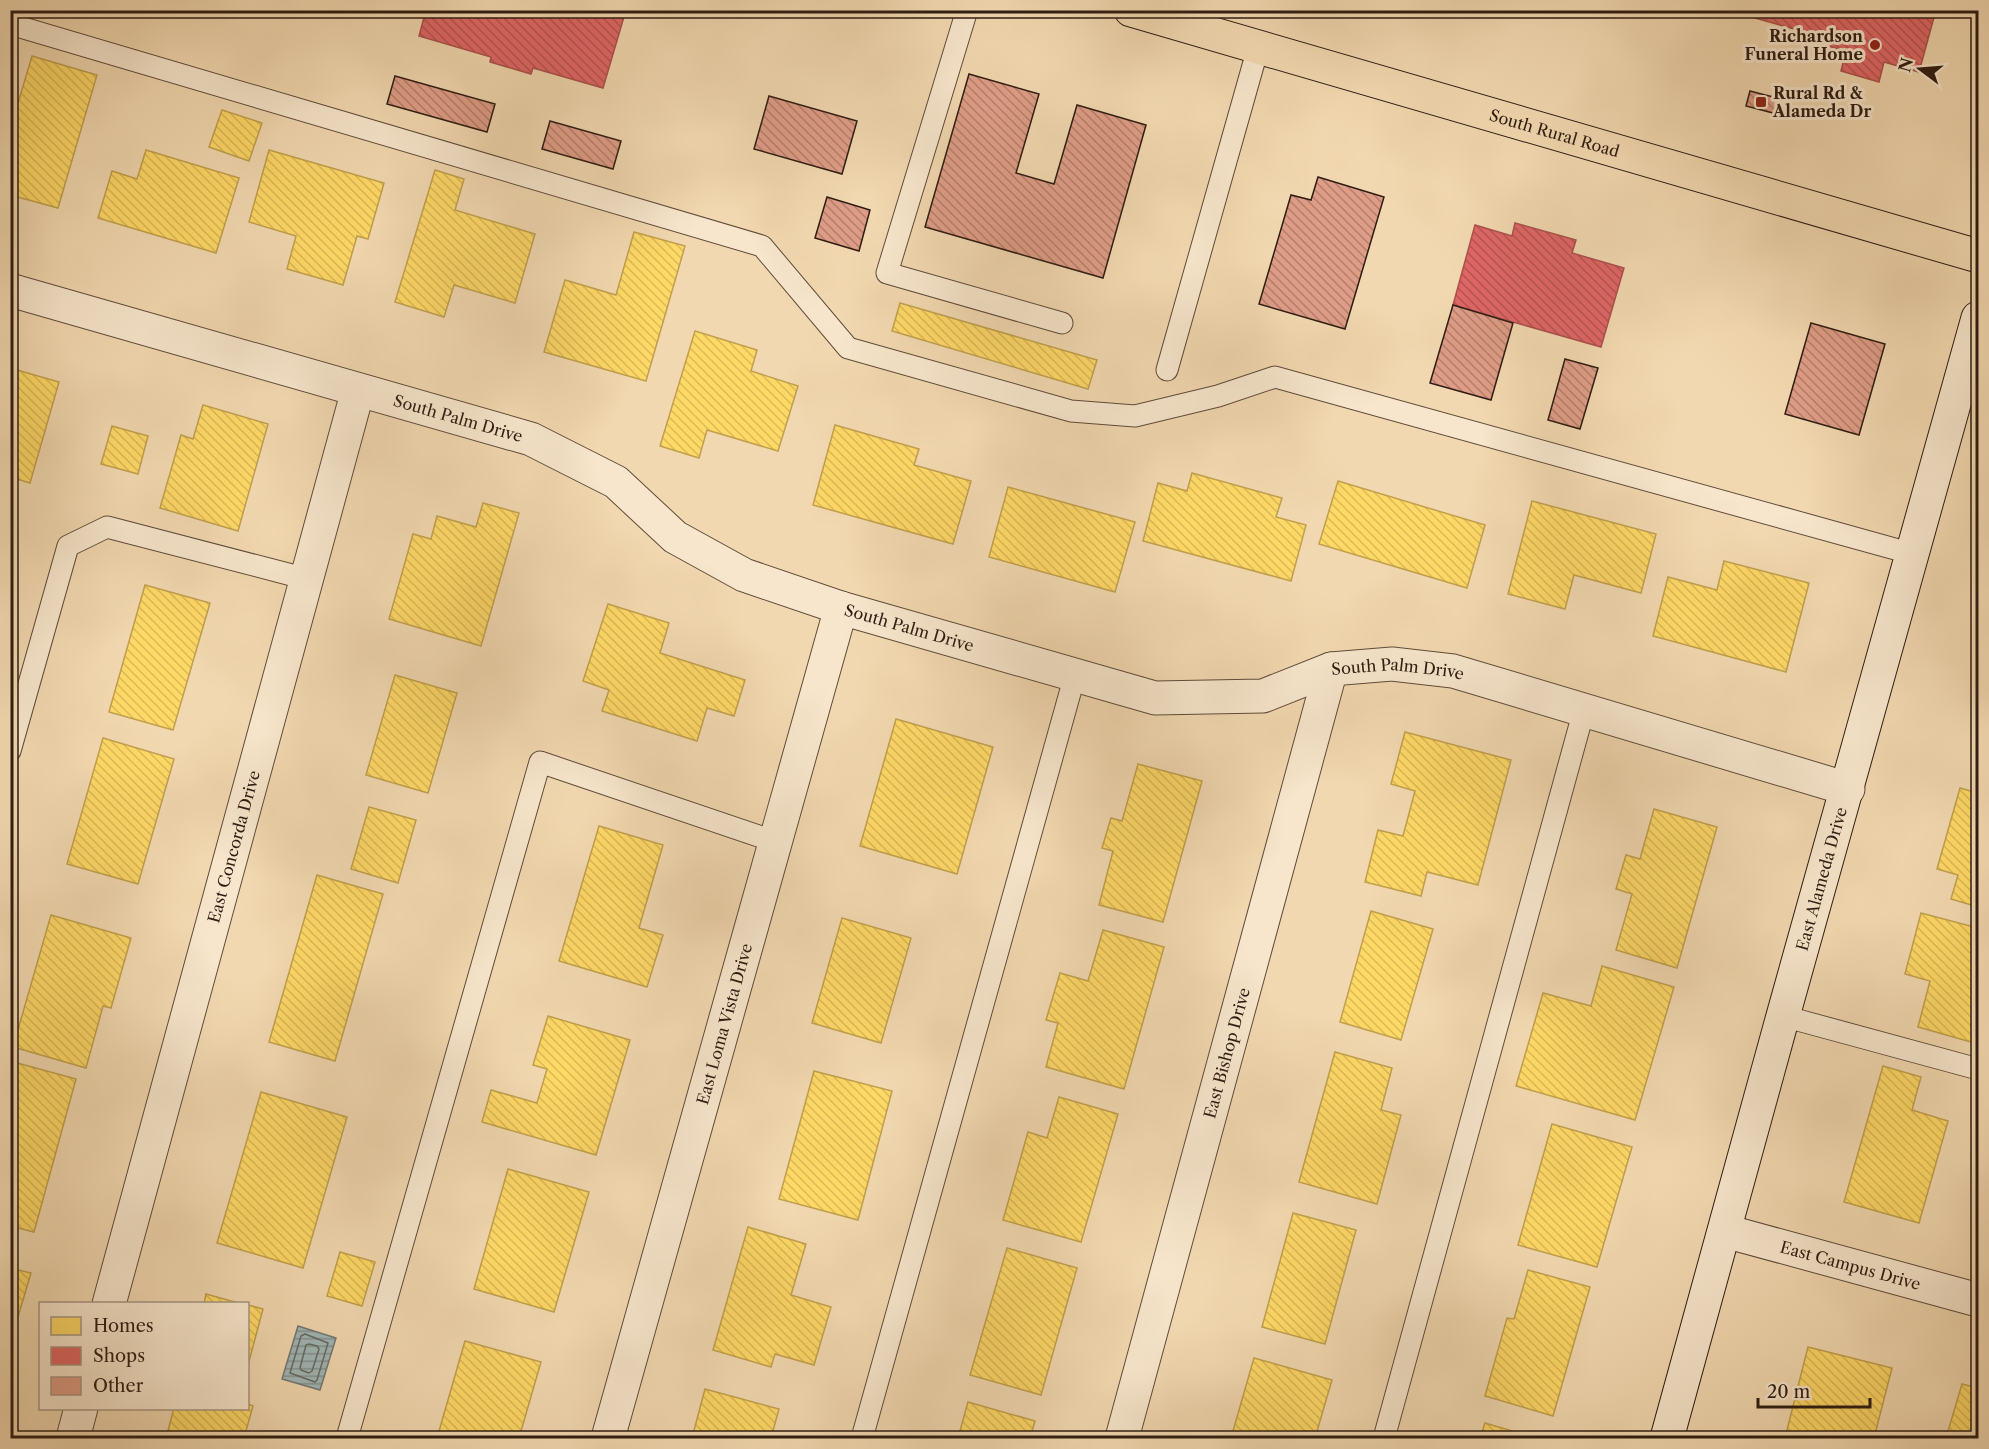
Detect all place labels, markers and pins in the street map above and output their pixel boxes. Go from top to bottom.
place label: Richardson Funeral Home [1745,26,1863,64]
marker: Richardson Funeral Home [1868,38,1882,52]
place label: Rural Rd & Alameda Dr [1772,83,1871,121]
marker: Rural Rd & Alameda Dr [1754,95,1768,109]

